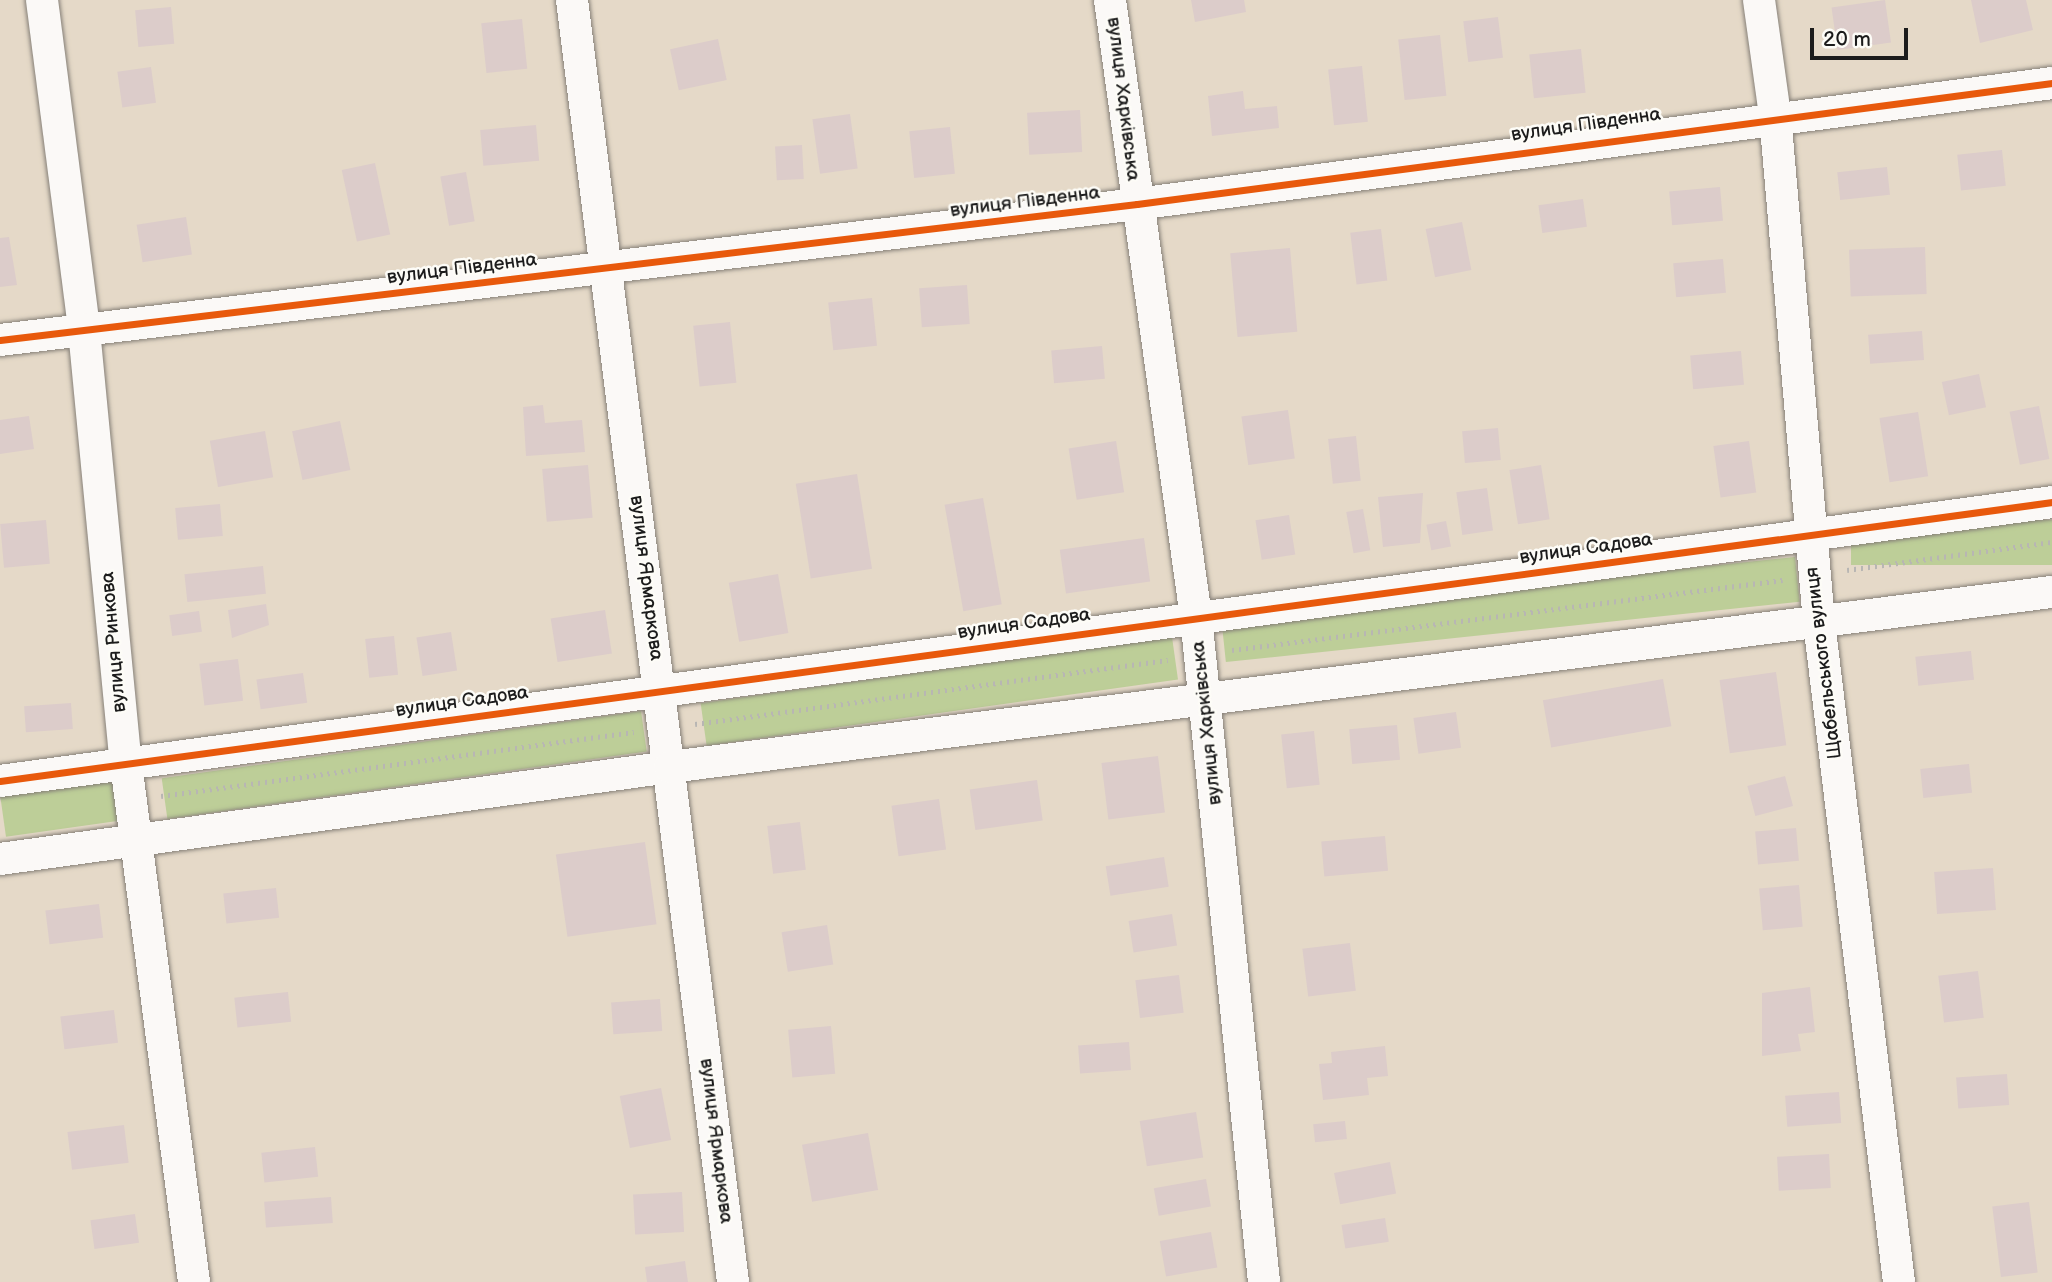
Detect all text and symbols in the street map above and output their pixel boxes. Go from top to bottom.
scale bar [1814,14,1912,58]
street label: вулиця Харківська [1102,16,1144,182]
text: 20 m [1823,27,1871,52]
street label: вулиця Південна [1510,103,1662,147]
street label: вулиця Південна [949,182,1101,222]
street label: вулиця Південна [386,249,538,289]
street label: вулиця Ярмаркова [625,494,667,662]
street label: вулиця Садова [1518,528,1654,570]
street label: Щабельського вулиця [1801,566,1847,760]
street label: вулиця Ринкова [96,571,132,713]
street label: вулиця Садова [956,603,1092,645]
street label: вулиця Харківська [1187,640,1227,806]
street label: вулиця Садова [394,681,530,723]
street label: вулиця Ярмаркова [695,1057,737,1225]

